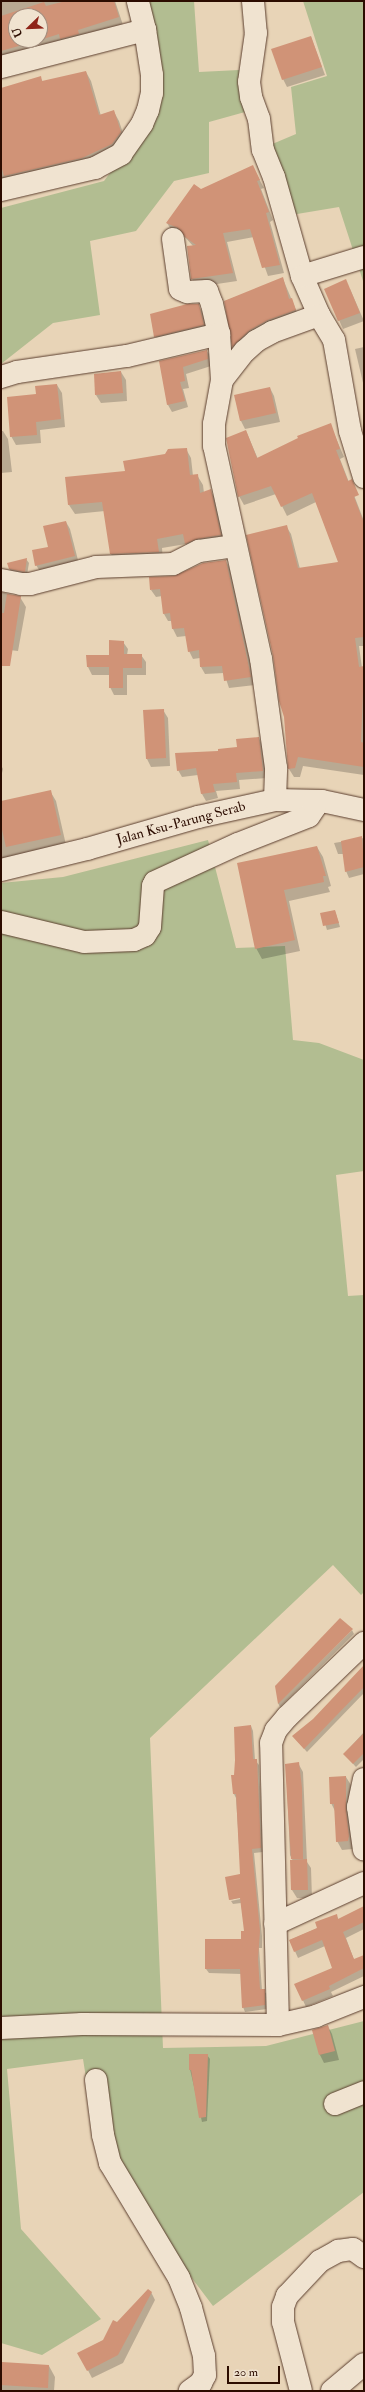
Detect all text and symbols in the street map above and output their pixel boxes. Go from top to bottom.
north arrow [8,8,48,48]
text: U [10,26,25,39]
street label: Jalan Ksu-Parung Serab [115,798,247,848]
scale bar [229,2358,282,2384]
text: 20 m [234,2365,258,2380]

